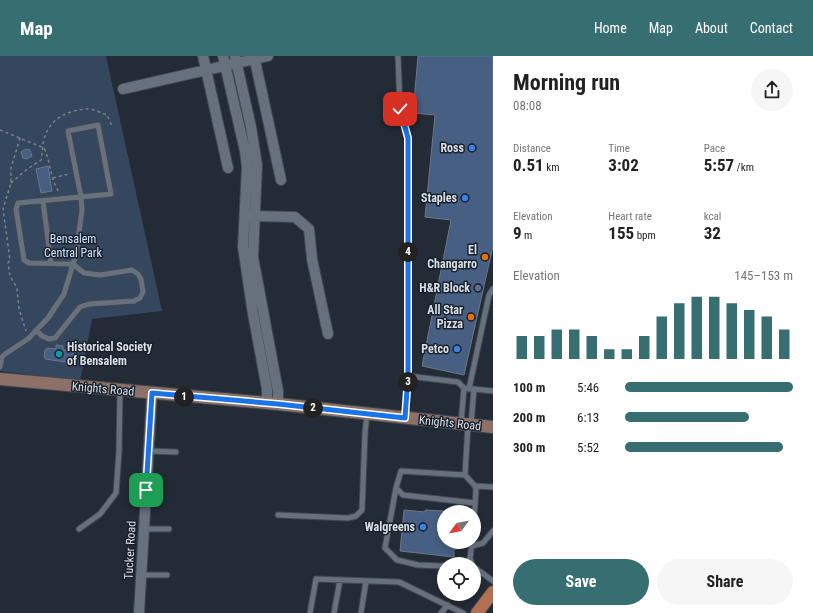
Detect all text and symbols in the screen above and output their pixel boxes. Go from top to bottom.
text: Map [20,17,53,40]
text: Home [594,20,627,36]
text: Map [649,20,673,36]
text: About [695,20,728,36]
text: Contact [750,20,793,36]
button: share [751,69,793,111]
text: Morning run [513,70,620,95]
pin [383,92,417,126]
icon: check [389,98,411,120]
text: 08:08 [513,98,542,113]
place label: Ross [440,141,465,155]
text: Distance [513,142,551,155]
text: Time [608,142,630,155]
text: Pace [704,142,725,155]
marker: Ross [467,143,477,153]
text: 0.51 [513,155,544,175]
text: 3:02 [608,155,639,175]
text: 5:57 [704,155,734,175]
text: km [544,161,559,174]
text: /km [734,161,754,174]
place label: Staples [421,191,458,205]
marker: Staples [460,193,470,203]
text: Elevation [513,210,553,223]
text: Heart rate [608,210,652,223]
text: kcal [704,210,721,223]
text: 9 [513,223,522,243]
text: 155 [608,223,634,243]
text: 32 [704,223,721,243]
text: m [522,229,532,242]
text: bpm [634,229,656,242]
park label: Bensalem Central Park [44,232,103,260]
pin: 4 [398,242,418,262]
place label: El Changarro [427,243,477,271]
text: 4 [405,245,411,258]
marker: El Changarro [480,252,490,262]
text: Elevation [513,268,560,283]
text: 145–153 m [734,268,793,283]
place label: H&R Block [419,281,470,295]
marker: H&R Block [473,283,483,293]
place label: All Star Pizza [427,303,463,331]
marker: All Star Pizza [466,312,476,322]
place label: Historical Society of Bensalem [67,340,153,368]
place label: Petco [421,342,449,356]
marker: Petco [452,344,462,354]
marker: Historical Society of Bensalem [54,349,64,359]
pin: 3 [398,372,418,392]
text: 3 [405,375,411,388]
street label: Knights Road [71,379,135,399]
text: 100 m [513,380,545,395]
text: 5:46 [577,380,599,395]
pin: 1 [174,387,194,407]
text: 1 [181,390,187,403]
pin: 2 [303,398,323,418]
text: 2 [310,401,316,414]
text: 200 m [513,410,545,425]
text: 6:13 [577,410,599,425]
street label: Knights Road [418,413,482,433]
text: 300 m [513,440,545,455]
text: 5:52 [577,440,599,455]
pin [129,473,163,507]
icon: arrive [135,479,157,501]
north arrow [437,505,481,549]
map controls [437,505,481,601]
street label: Tucker Road [121,520,139,580]
place label: Walgreens [365,520,416,534]
marker: Walgreens [418,522,428,532]
button: locate [437,557,481,601]
button: Save [513,559,649,605]
button: Share [657,559,793,605]

